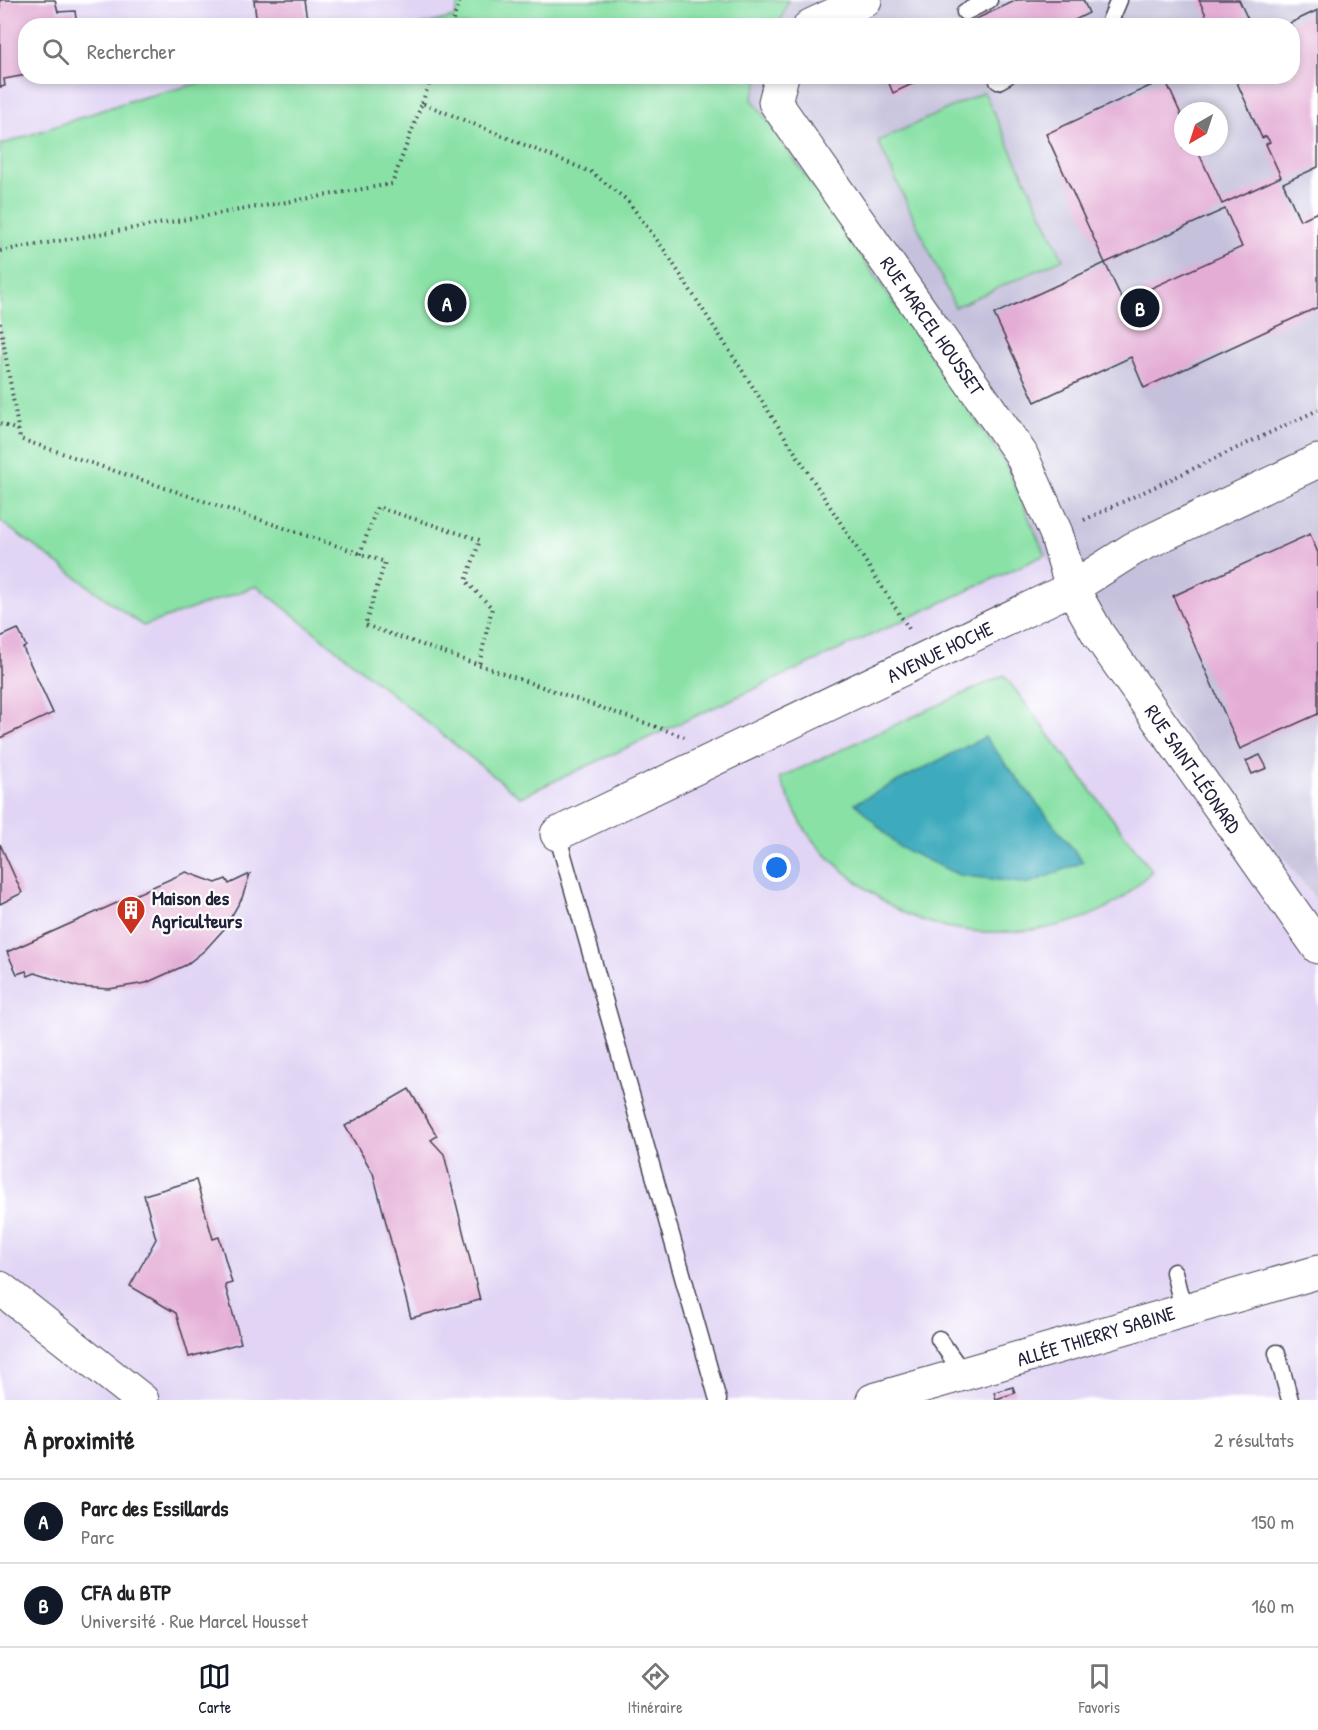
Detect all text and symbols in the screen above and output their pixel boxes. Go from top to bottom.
search box [18,18,1300,84]
icon: search [39,35,72,68]
text: Rechercher [87,36,176,66]
north arrow [1174,102,1228,156]
street label: RUE MARCEL HOUSSET [874,251,991,401]
pin: A [428,280,466,326]
pin: B [1120,286,1160,330]
street label: AVENUE HOCHE [882,614,997,689]
street label: RUE SAINT-LÉONARD [1139,699,1248,839]
your location [762,853,791,882]
place label: Maison des Agriculteurs [152,884,242,935]
building icon: Maison des Agriculteurs [115,894,147,936]
street label: ALLÉE THIERRY SABINE [1013,1299,1178,1372]
text: À proximité [24,1422,135,1457]
text: 2 résultats [1214,1426,1294,1453]
text: Parc des Essillards [81,1493,228,1523]
text: A [39,1508,48,1535]
text: 150 m [1251,1508,1294,1535]
text: Parc [81,1523,114,1550]
text: CFA du BTP [81,1577,172,1607]
text: B [38,1592,49,1619]
text: 160 m [1252,1592,1294,1619]
text: Université · Rue Marcel Housset [81,1607,308,1634]
tab: Carte [198,1660,231,1718]
tab: Itinéraire [628,1660,683,1718]
tab: Favoris [1079,1660,1120,1718]

